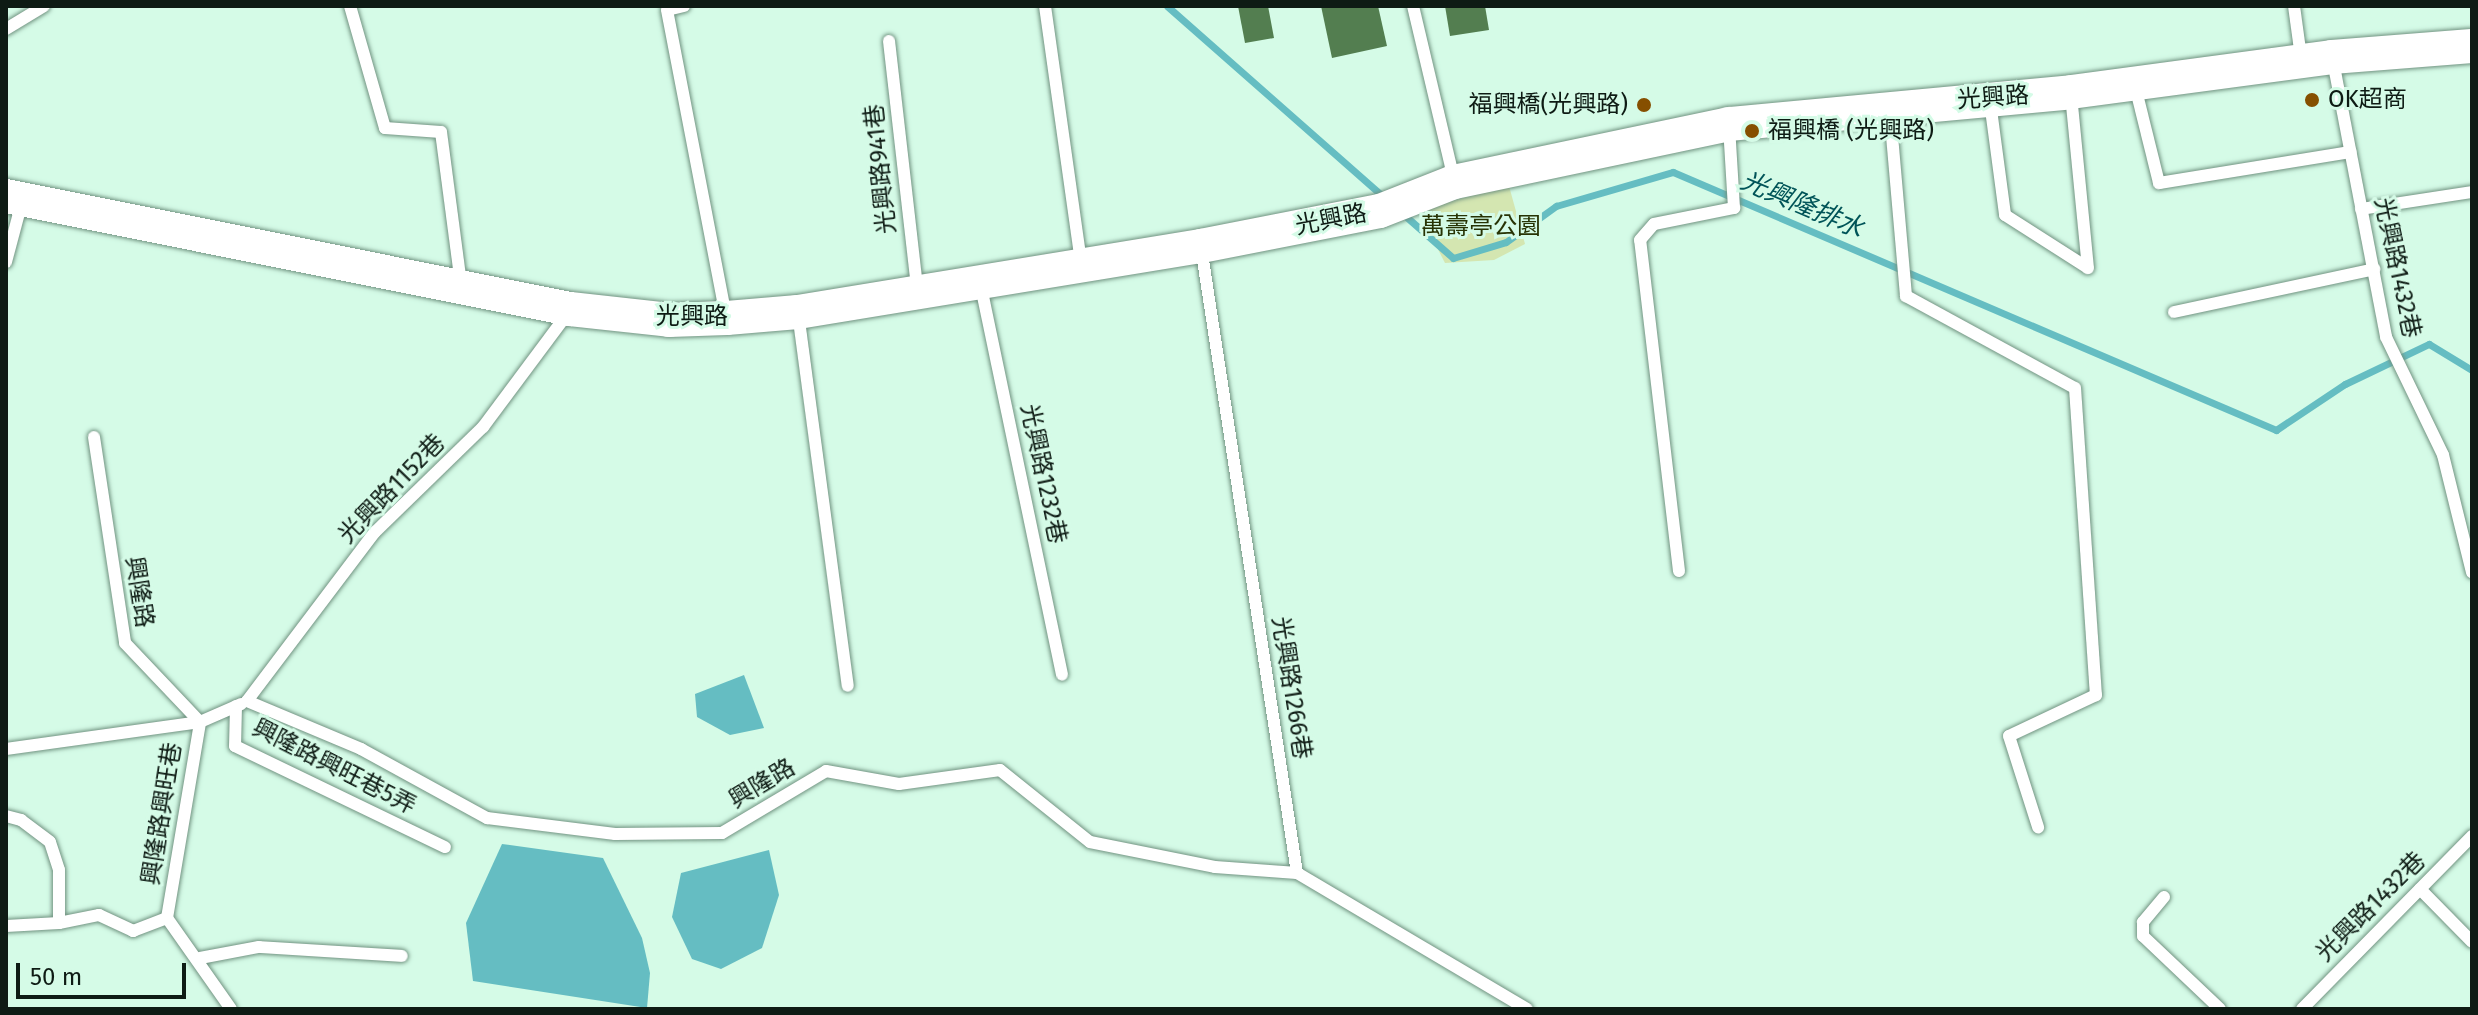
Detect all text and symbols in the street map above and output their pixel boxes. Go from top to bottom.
street label: 光興路 [1956,81,2030,115]
place label: OK超商 [2328,86,2407,114]
place label: 福興橋(光興路) [1468,91,1628,119]
marker: OK超商 [2303,91,2321,109]
marker: 福興橋(光興路) [1635,96,1653,114]
street label: 光興路941巷 [860,103,902,235]
place label: 福興橋 (光興路) [1768,117,1934,145]
marker: 福興橋 (光興路) [1743,122,1761,140]
water label: 光興隆排水 [1736,165,1868,245]
street label: 光興路1432巷 [2368,195,2426,341]
street label: 光興路 [1293,199,1369,241]
park label: 萬壽亭公園 [1421,213,1541,241]
street label: 光興路 [656,303,728,331]
street label: 光興路1232巷 [1014,402,1072,546]
street label: 光興路1152巷 [333,429,451,549]
street label: 興隆路 [119,554,159,630]
street label: 光興路1266巷 [1266,615,1316,761]
street label: 興隆路興旺巷5弄 [247,713,421,821]
street label: 興隆路興旺巷 [137,741,187,887]
street label: 興隆路 [724,753,800,815]
street label: 光興路1432巷 [2310,846,2432,968]
scale bar [20,947,190,997]
text: 50 m [30,963,82,991]

